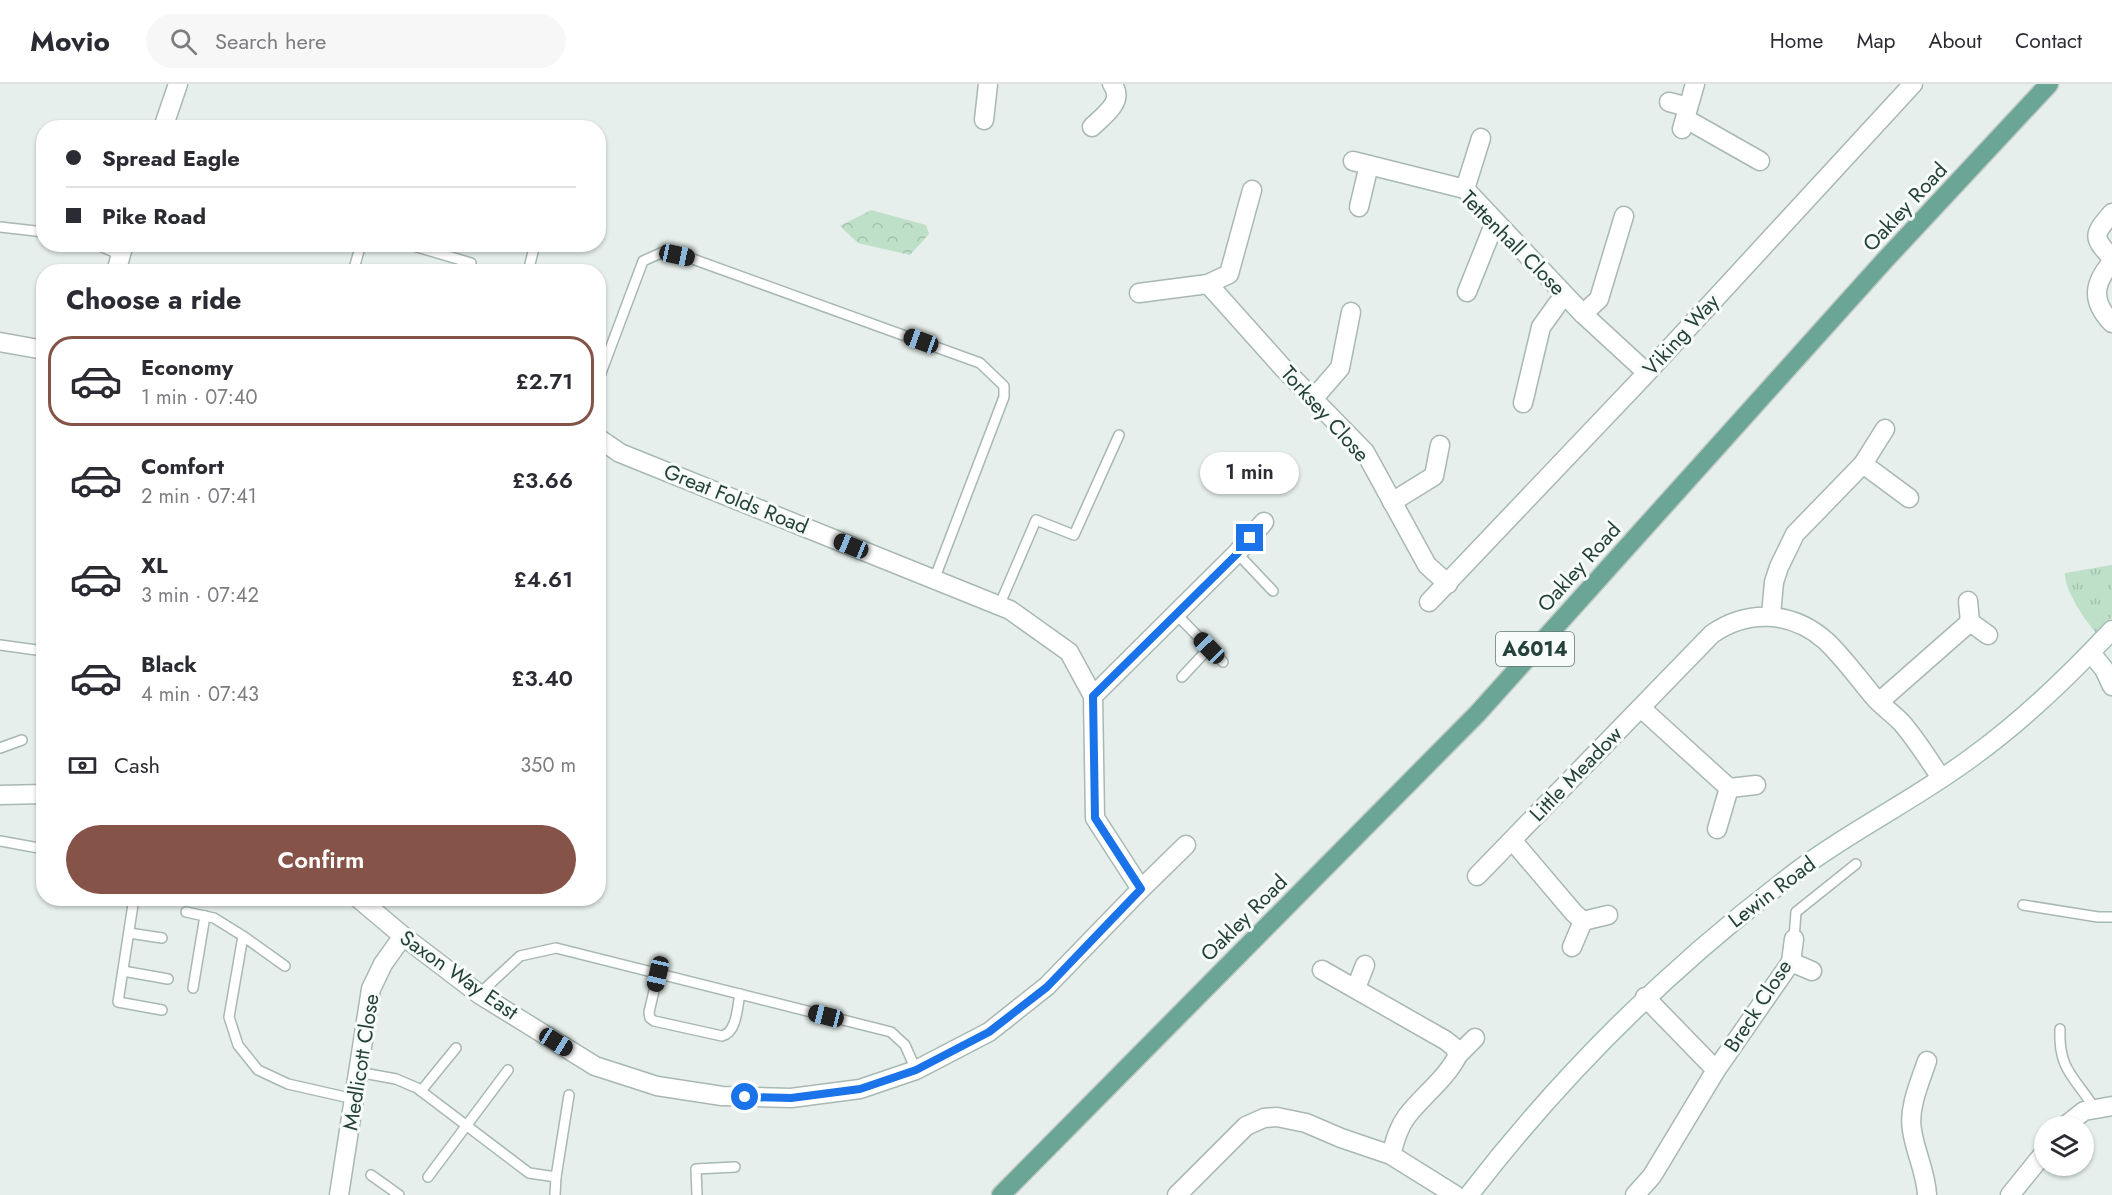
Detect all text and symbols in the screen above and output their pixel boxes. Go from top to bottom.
search box [146,14,566,68]
text: Movio [30,21,110,62]
icon: search [167,25,200,58]
text: Search here [215,25,326,57]
text: Home [1770,26,1823,56]
text: Map [1856,26,1896,56]
text: About [1929,26,1982,56]
text: Contact [2015,26,2082,56]
text: Spread Eagle [102,142,240,174]
street label: Oakley Road [1856,156,1954,258]
street label: Tettenhall Close [1454,184,1572,302]
text: Pike Road [102,200,206,232]
car [658,242,696,268]
text: Choose a ride [66,280,241,319]
street label: Viking Way [1636,287,1727,383]
car [901,326,941,356]
text: Economy [141,351,233,383]
icon: car [69,354,123,408]
street label: Torksey Close [1274,359,1376,469]
text: £2.71 [515,365,573,397]
text: 1 min · 07:40 [141,383,257,412]
text: Comfort [141,450,224,482]
callout: 1 min [1200,451,1300,493]
icon: car [69,453,123,507]
street label: Great Folds Road [659,456,813,542]
text: 1 min [1225,458,1274,487]
text: £3.66 [512,464,573,496]
text: 2 min · 07:41 [141,482,257,511]
street label: Oakley Road [1530,515,1628,619]
route end [1236,524,1263,551]
car [831,531,871,561]
text: XL [141,549,168,581]
icon: car [69,552,123,606]
text: £4.61 [513,563,573,595]
text: 3 min · 07:42 [141,581,259,610]
car [1190,629,1228,667]
road number: A6014 [1496,632,1574,666]
text: Black [141,648,197,680]
icon: car [69,651,123,705]
text: £3.40 [511,662,573,694]
text: 4 min · 07:43 [141,680,259,709]
street label: Little Meadow [1523,719,1630,828]
icon: cash [66,749,99,782]
text: Cash [114,749,160,781]
text: 350 m [520,751,576,780]
button: Confirm [66,825,576,894]
street label: Lewin Road [1722,849,1822,935]
street label: Oakley Road [1194,868,1294,968]
street label: Saxon Way East [394,923,524,1027]
car [645,954,671,994]
street label: Breck Close [1717,954,1799,1058]
street label: Medlicott Close [335,991,387,1132]
car [806,1003,846,1029]
car [536,1025,576,1059]
route start [731,1083,758,1110]
map controls [2034,1116,2094,1176]
button: layers [2034,1116,2094,1176]

